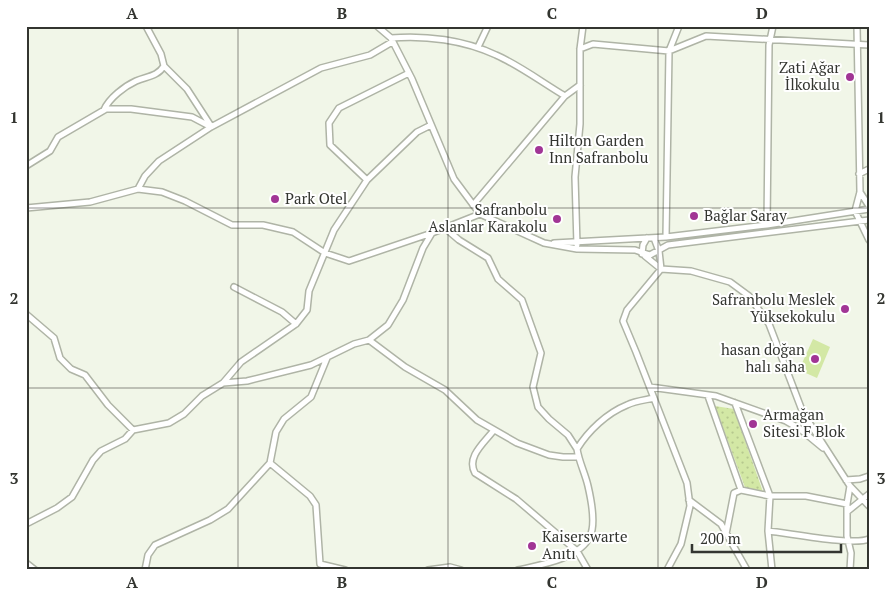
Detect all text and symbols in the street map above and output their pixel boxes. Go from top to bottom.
text: A [126,2,138,24]
text: B [337,2,347,24]
text: C [547,2,557,24]
text: D [756,2,768,24]
place label: Zati Ağar İlkokulu [779,57,840,94]
marker: Zati Ağar İlkokulu [844,71,856,83]
text: 1 [9,106,19,128]
text: 1 [876,106,886,128]
place label: Hilton Garden Inn Safranbolu [549,130,649,167]
marker: Hilton Garden Inn Safranbolu [533,144,545,156]
place label: Park Otel [285,188,347,208]
marker: Park Otel [269,193,281,205]
place label: Safranbolu Aslanlar Karakolu [428,199,547,236]
place label: Bağlar Saray [704,205,787,225]
marker: Bağlar Saray [688,210,700,222]
marker: Safranbolu Aslanlar Karakolu [551,213,563,225]
text: 2 [9,287,19,309]
text: 2 [876,287,886,309]
place label: Safranbolu Meslek Yüksekokulu [712,289,835,326]
marker: Safranbolu Meslek Yüksekokulu [839,303,851,315]
place label: hasan doğan halı saha [721,339,805,376]
marker: hasan doğan halı saha [809,353,821,365]
place label: Armağan Sitesi F Blok [763,404,845,441]
marker: Armağan Sitesi F Blok [747,418,759,430]
text: 3 [9,467,19,489]
text: 3 [876,467,886,489]
scale bar [692,521,841,553]
place label: Kaiserswarte Anıtı [542,526,627,563]
text: 200 m [700,528,741,548]
marker: Kaiserswarte Anıtı [526,540,538,552]
text: A [126,571,138,593]
text: B [337,571,347,593]
text: C [547,571,557,593]
text: D [756,571,768,593]

